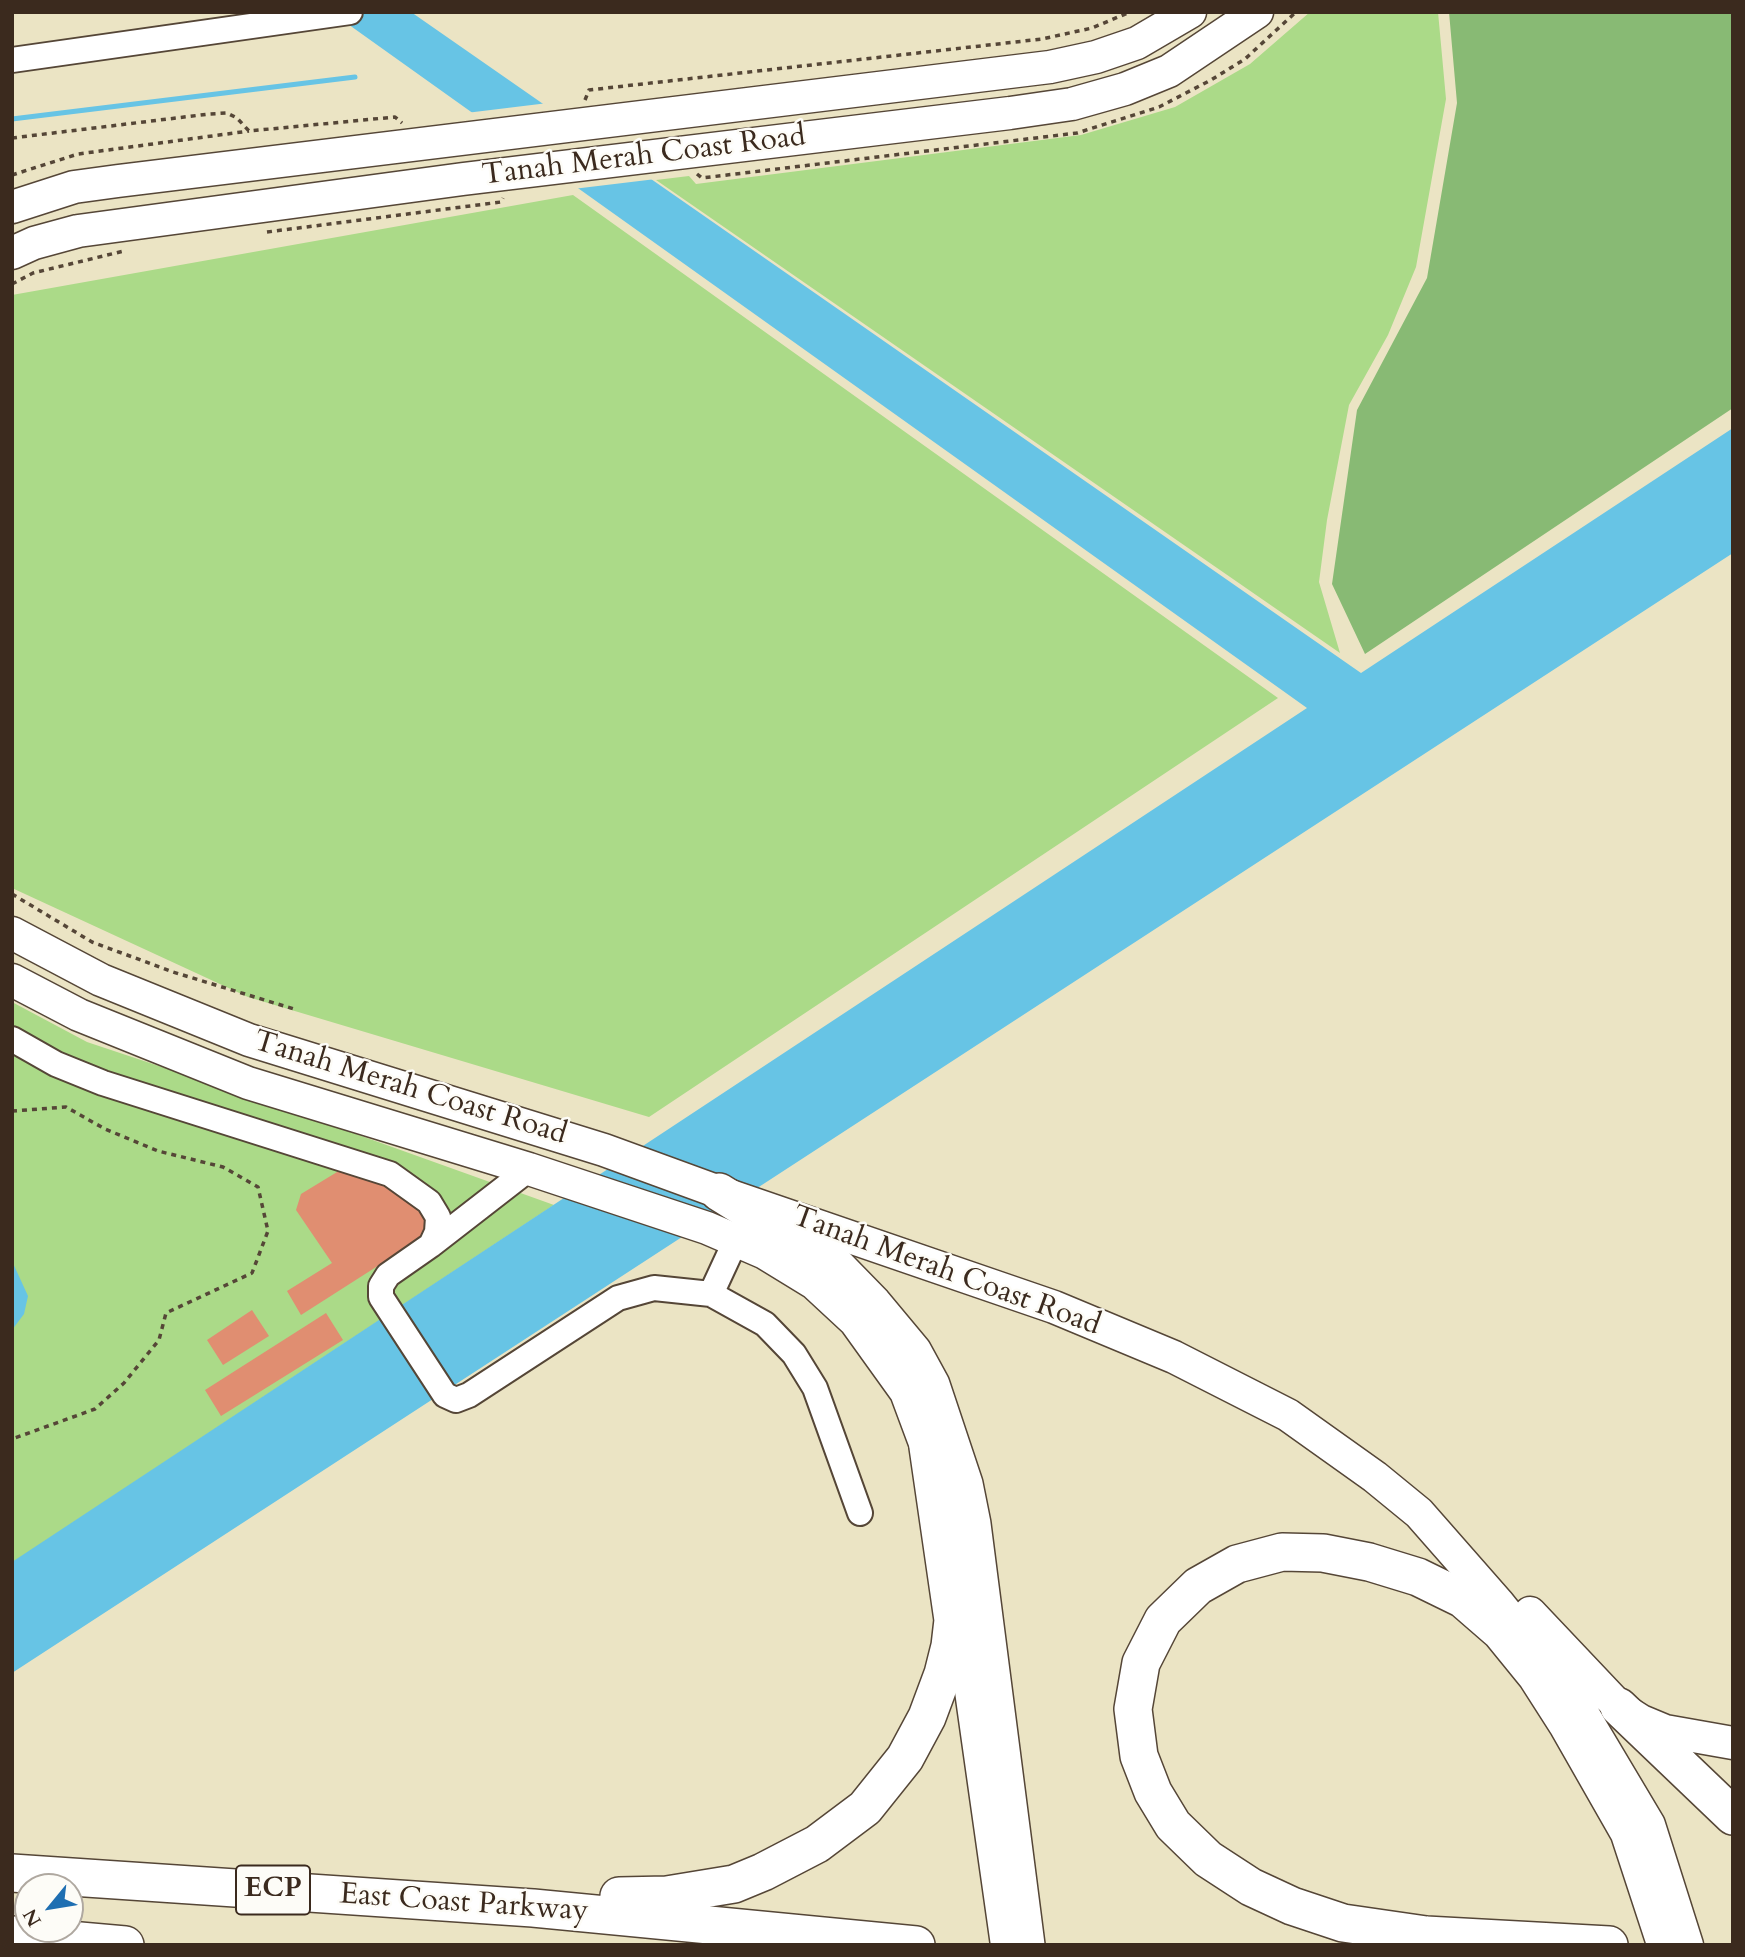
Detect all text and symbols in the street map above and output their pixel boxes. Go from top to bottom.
street label: Tanah Merah Coast Road [480,119,808,195]
street label: Tanah Merah Coast Road [249,1024,571,1154]
street label: Tanah Merah Coast Road [787,1199,1105,1345]
road number: ECP [236,1866,310,1914]
north arrow [14,1873,84,1943]
street label: East Coast Parkway [338,1877,590,1931]
text: N [17,1904,48,1931]

